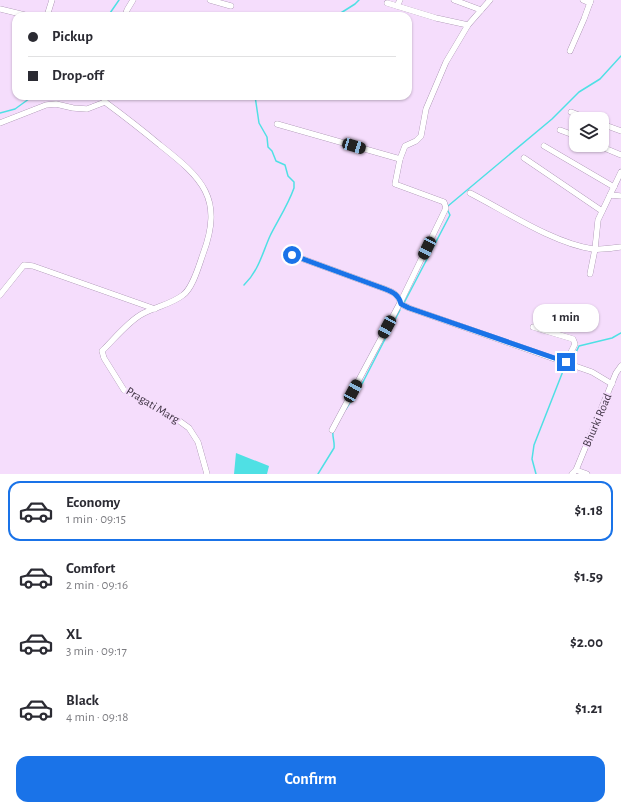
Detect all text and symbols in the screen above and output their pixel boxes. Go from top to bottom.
text: Pickup [52,29,93,44]
text: Drop-off [52,68,104,83]
map controls [569,112,609,152]
button: layers [569,112,609,152]
car [341,137,367,155]
car [416,235,438,261]
route start [283,246,301,264]
callout: 1 min [533,304,599,332]
text: 1 min [552,311,580,324]
car [376,314,398,340]
route end [557,353,575,371]
car [342,378,364,404]
street label: Pragati Marg [124,384,182,426]
street label: Bhurki Road [580,392,614,448]
icon: car [18,493,54,529]
text: Economy [66,495,120,510]
text: $1.18 [575,503,603,518]
text: 1 min · 09:15 [66,513,126,526]
icon: car [18,559,54,595]
text: Comfort [66,561,115,576]
text: $1.59 [574,569,603,584]
text: 2 min · 09:16 [66,579,128,592]
icon: car [18,625,54,661]
text: XL [66,627,82,642]
text: $2.00 [570,635,603,650]
text: 3 min · 09:17 [66,645,127,658]
icon: car [18,691,54,727]
text: Black [66,693,99,708]
text: $1.21 [575,701,603,716]
text: 4 min · 09:18 [66,711,129,724]
button: Confirm [16,756,605,802]

